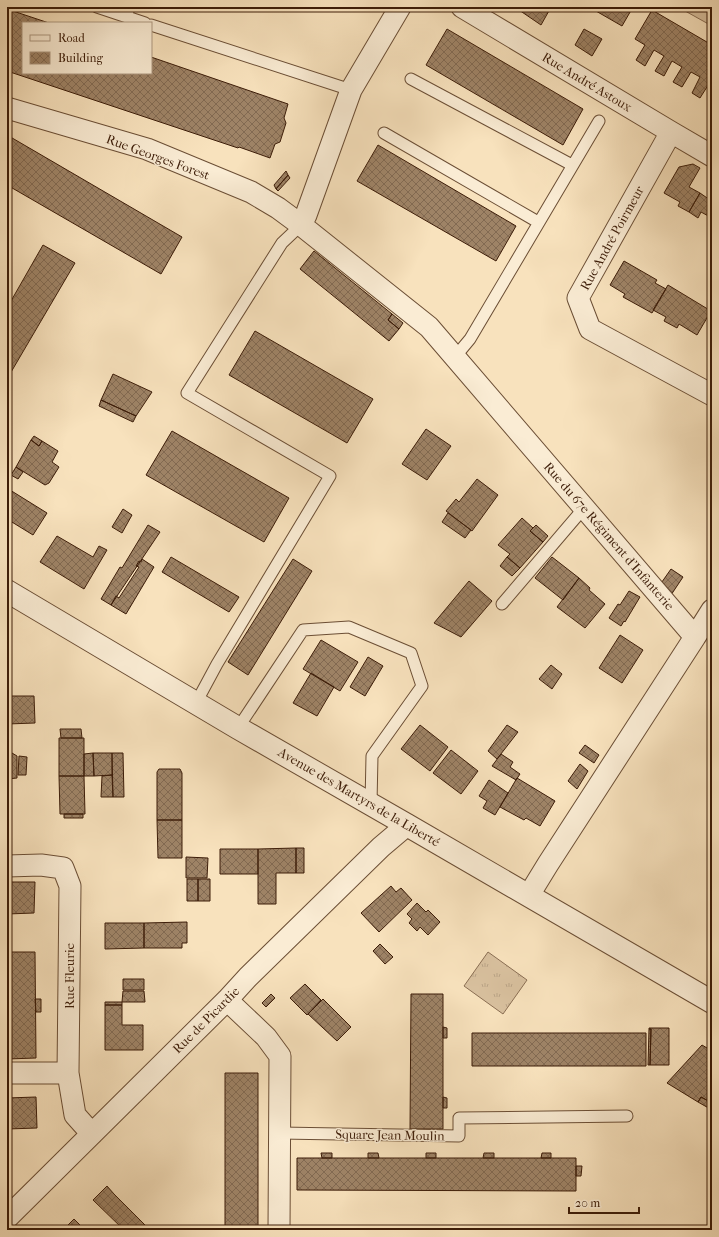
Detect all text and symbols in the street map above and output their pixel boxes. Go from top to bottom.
legend [22,22,152,74]
text: Road [58,31,85,45]
street label: Rue André Astoux [539,49,635,115]
text: Building [58,51,103,65]
street label: Rue Georges Forest [104,131,212,183]
street label: Rue André Poirmeur [577,183,647,293]
street label: Rue du 67e Régiment d'Infanterie [541,459,678,613]
street label: Avenue des Martyrs de la Liberté [275,744,443,850]
street label: Rue Fleurie [62,943,77,1009]
street label: Rue de Picardie [170,983,243,1056]
street label: Square Jean Moulin [335,1127,445,1143]
scale bar [569,1189,639,1215]
text: 20 m [575,1196,600,1210]

